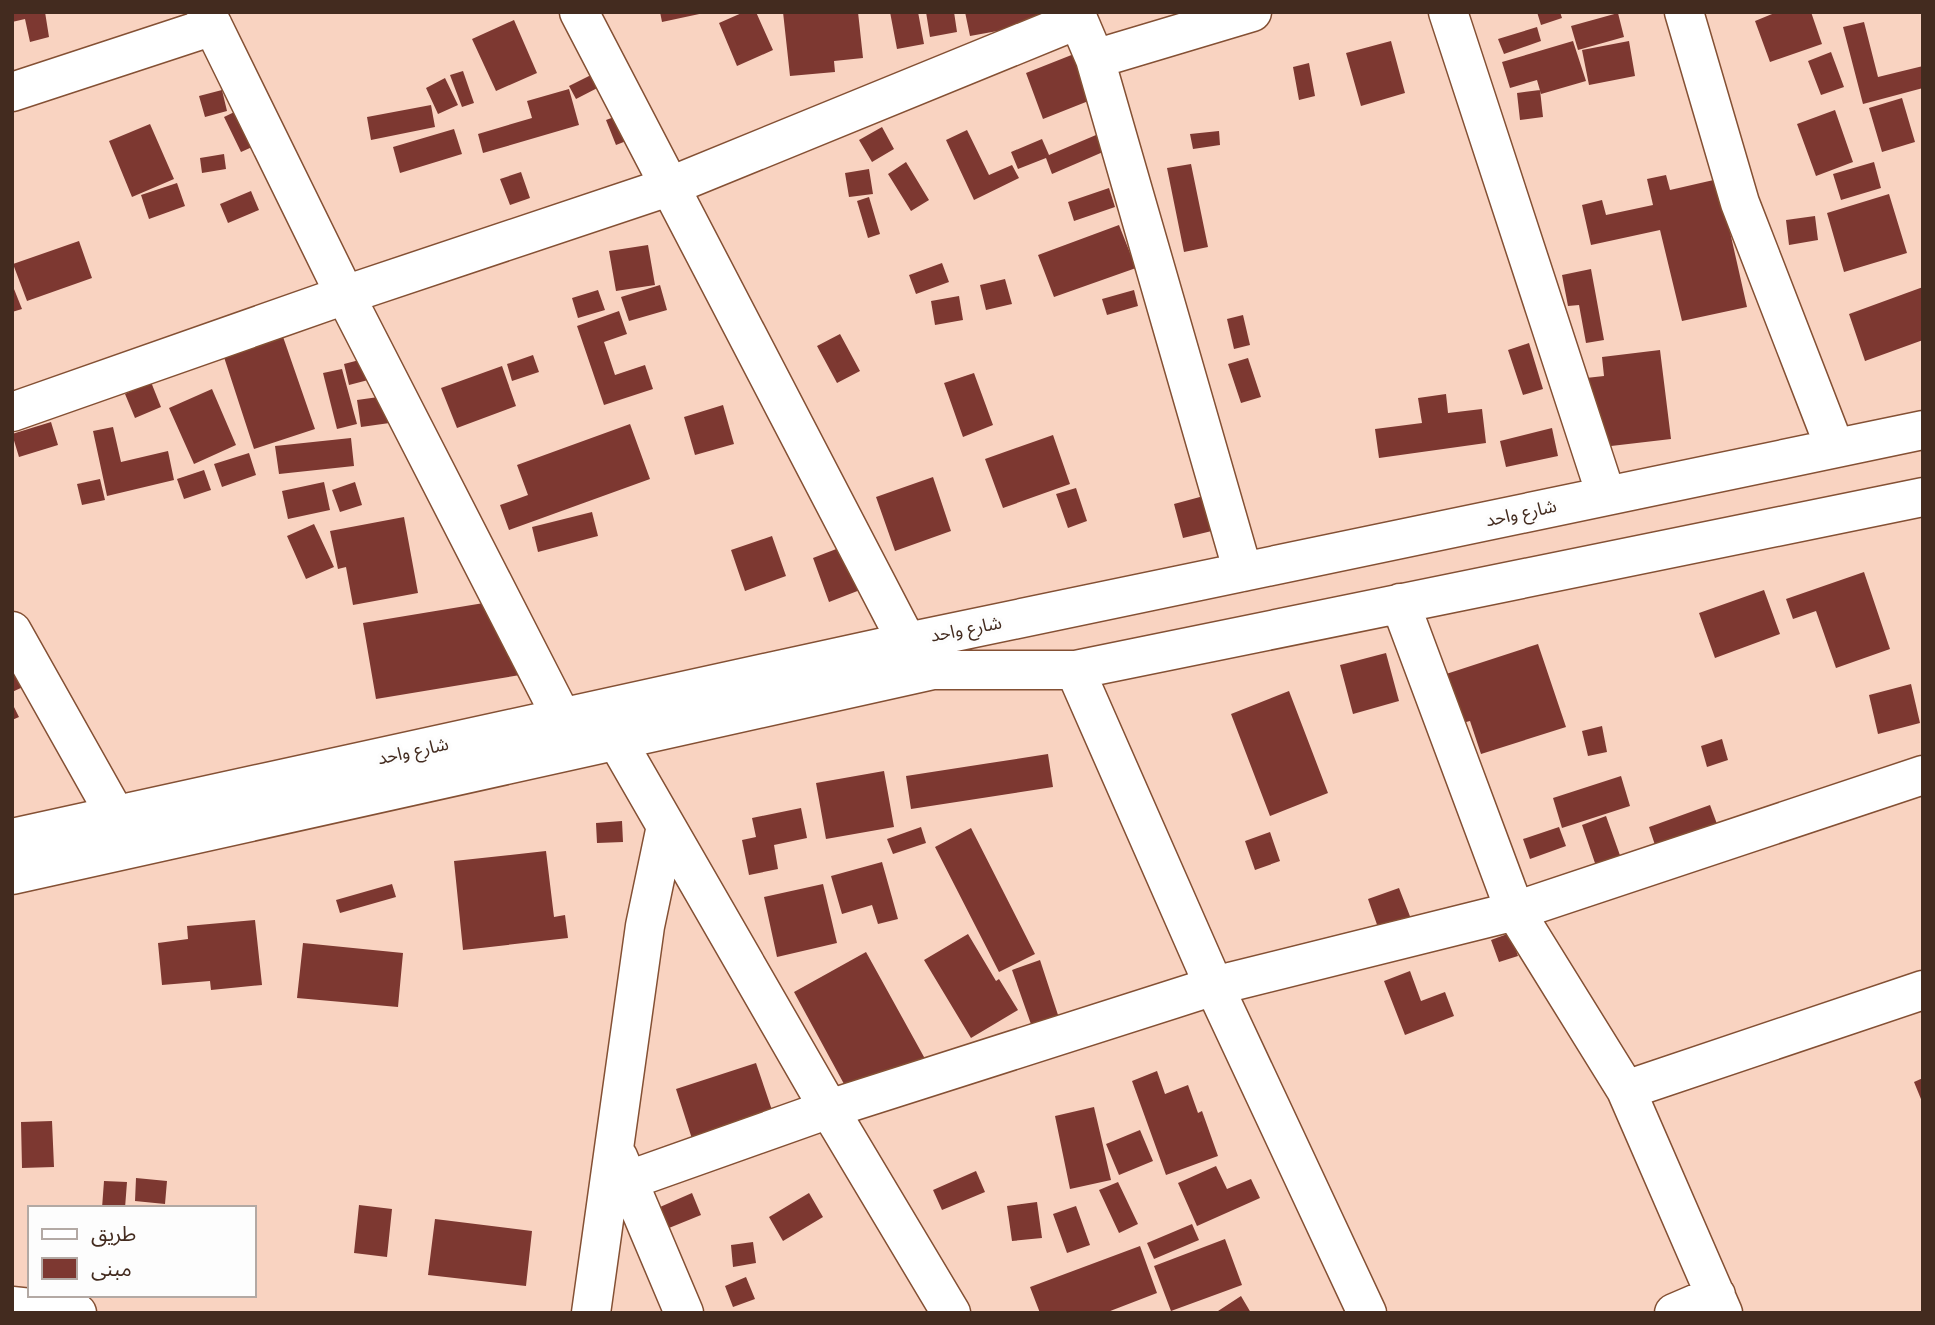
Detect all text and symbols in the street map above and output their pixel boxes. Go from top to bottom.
street label: شارع واحد [1483,495,1559,534]
street label: شارع واحد [928,611,1004,650]
street label: شارع واحد [375,733,451,772]
legend [28,1206,256,1297]
text: طريق [91,1222,136,1247]
text: مبنى [91,1257,132,1282]

